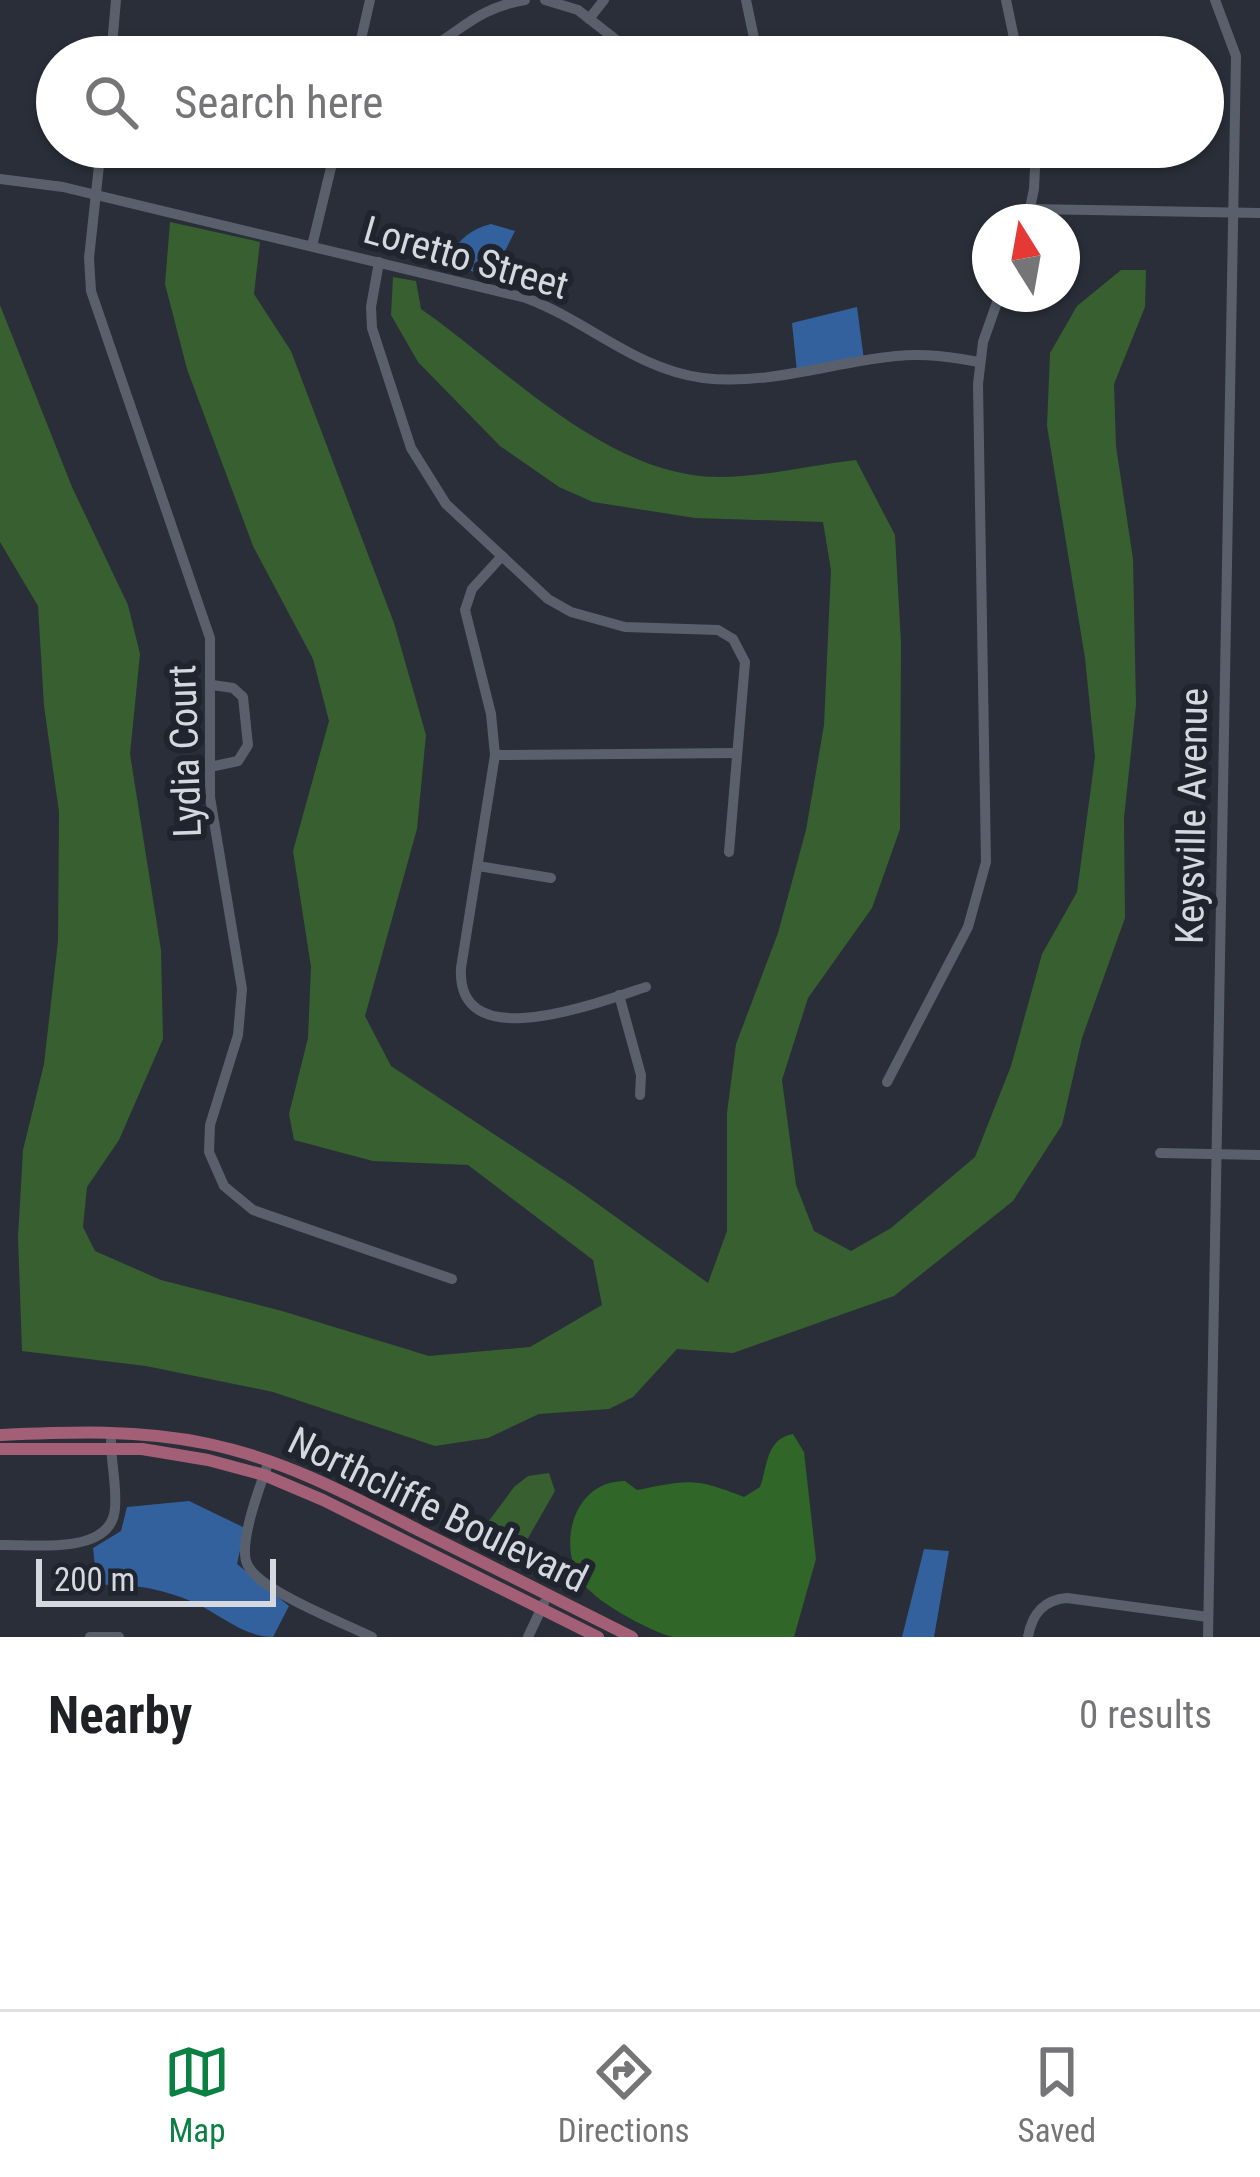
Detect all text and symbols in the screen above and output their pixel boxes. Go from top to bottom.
search box [36,36,1224,168]
icon: search [78,69,144,135]
text: Search here [174,76,383,129]
north arrow [972,204,1080,312]
street label: Loretto Street [358,207,574,309]
street label: Lydia Court [159,664,211,838]
street label: Keysville Avenue [1167,688,1217,944]
street label: Northcliffe Boulevard [281,1418,595,1602]
scale bar [36,1553,276,1606]
text: 200 m [54,1560,135,1599]
text: Nearby [48,1686,192,1745]
text: 0 results [1079,1692,1212,1738]
tab: Map [164,2039,230,2150]
tab: Directions [558,2039,690,2150]
tab: Saved [1018,2039,1096,2150]

